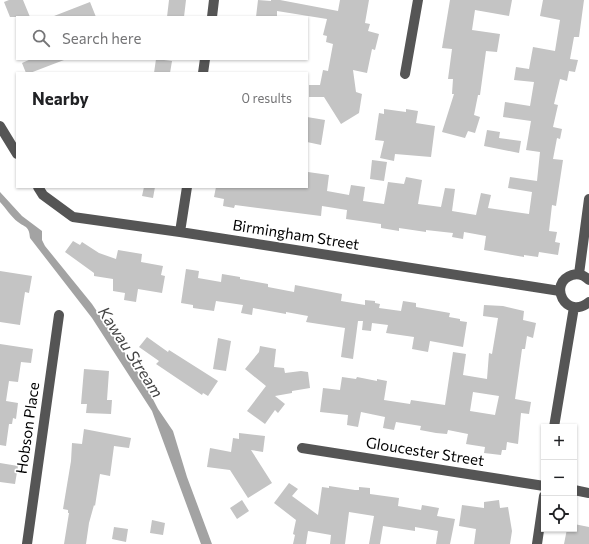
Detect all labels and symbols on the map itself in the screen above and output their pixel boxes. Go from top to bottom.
street label: Birmingham Street [232,215,361,253]
water label: Kawau Stream [95,303,168,401]
street label: Hobson Place [12,381,42,475]
street label: Gloucester Street [365,433,486,469]

